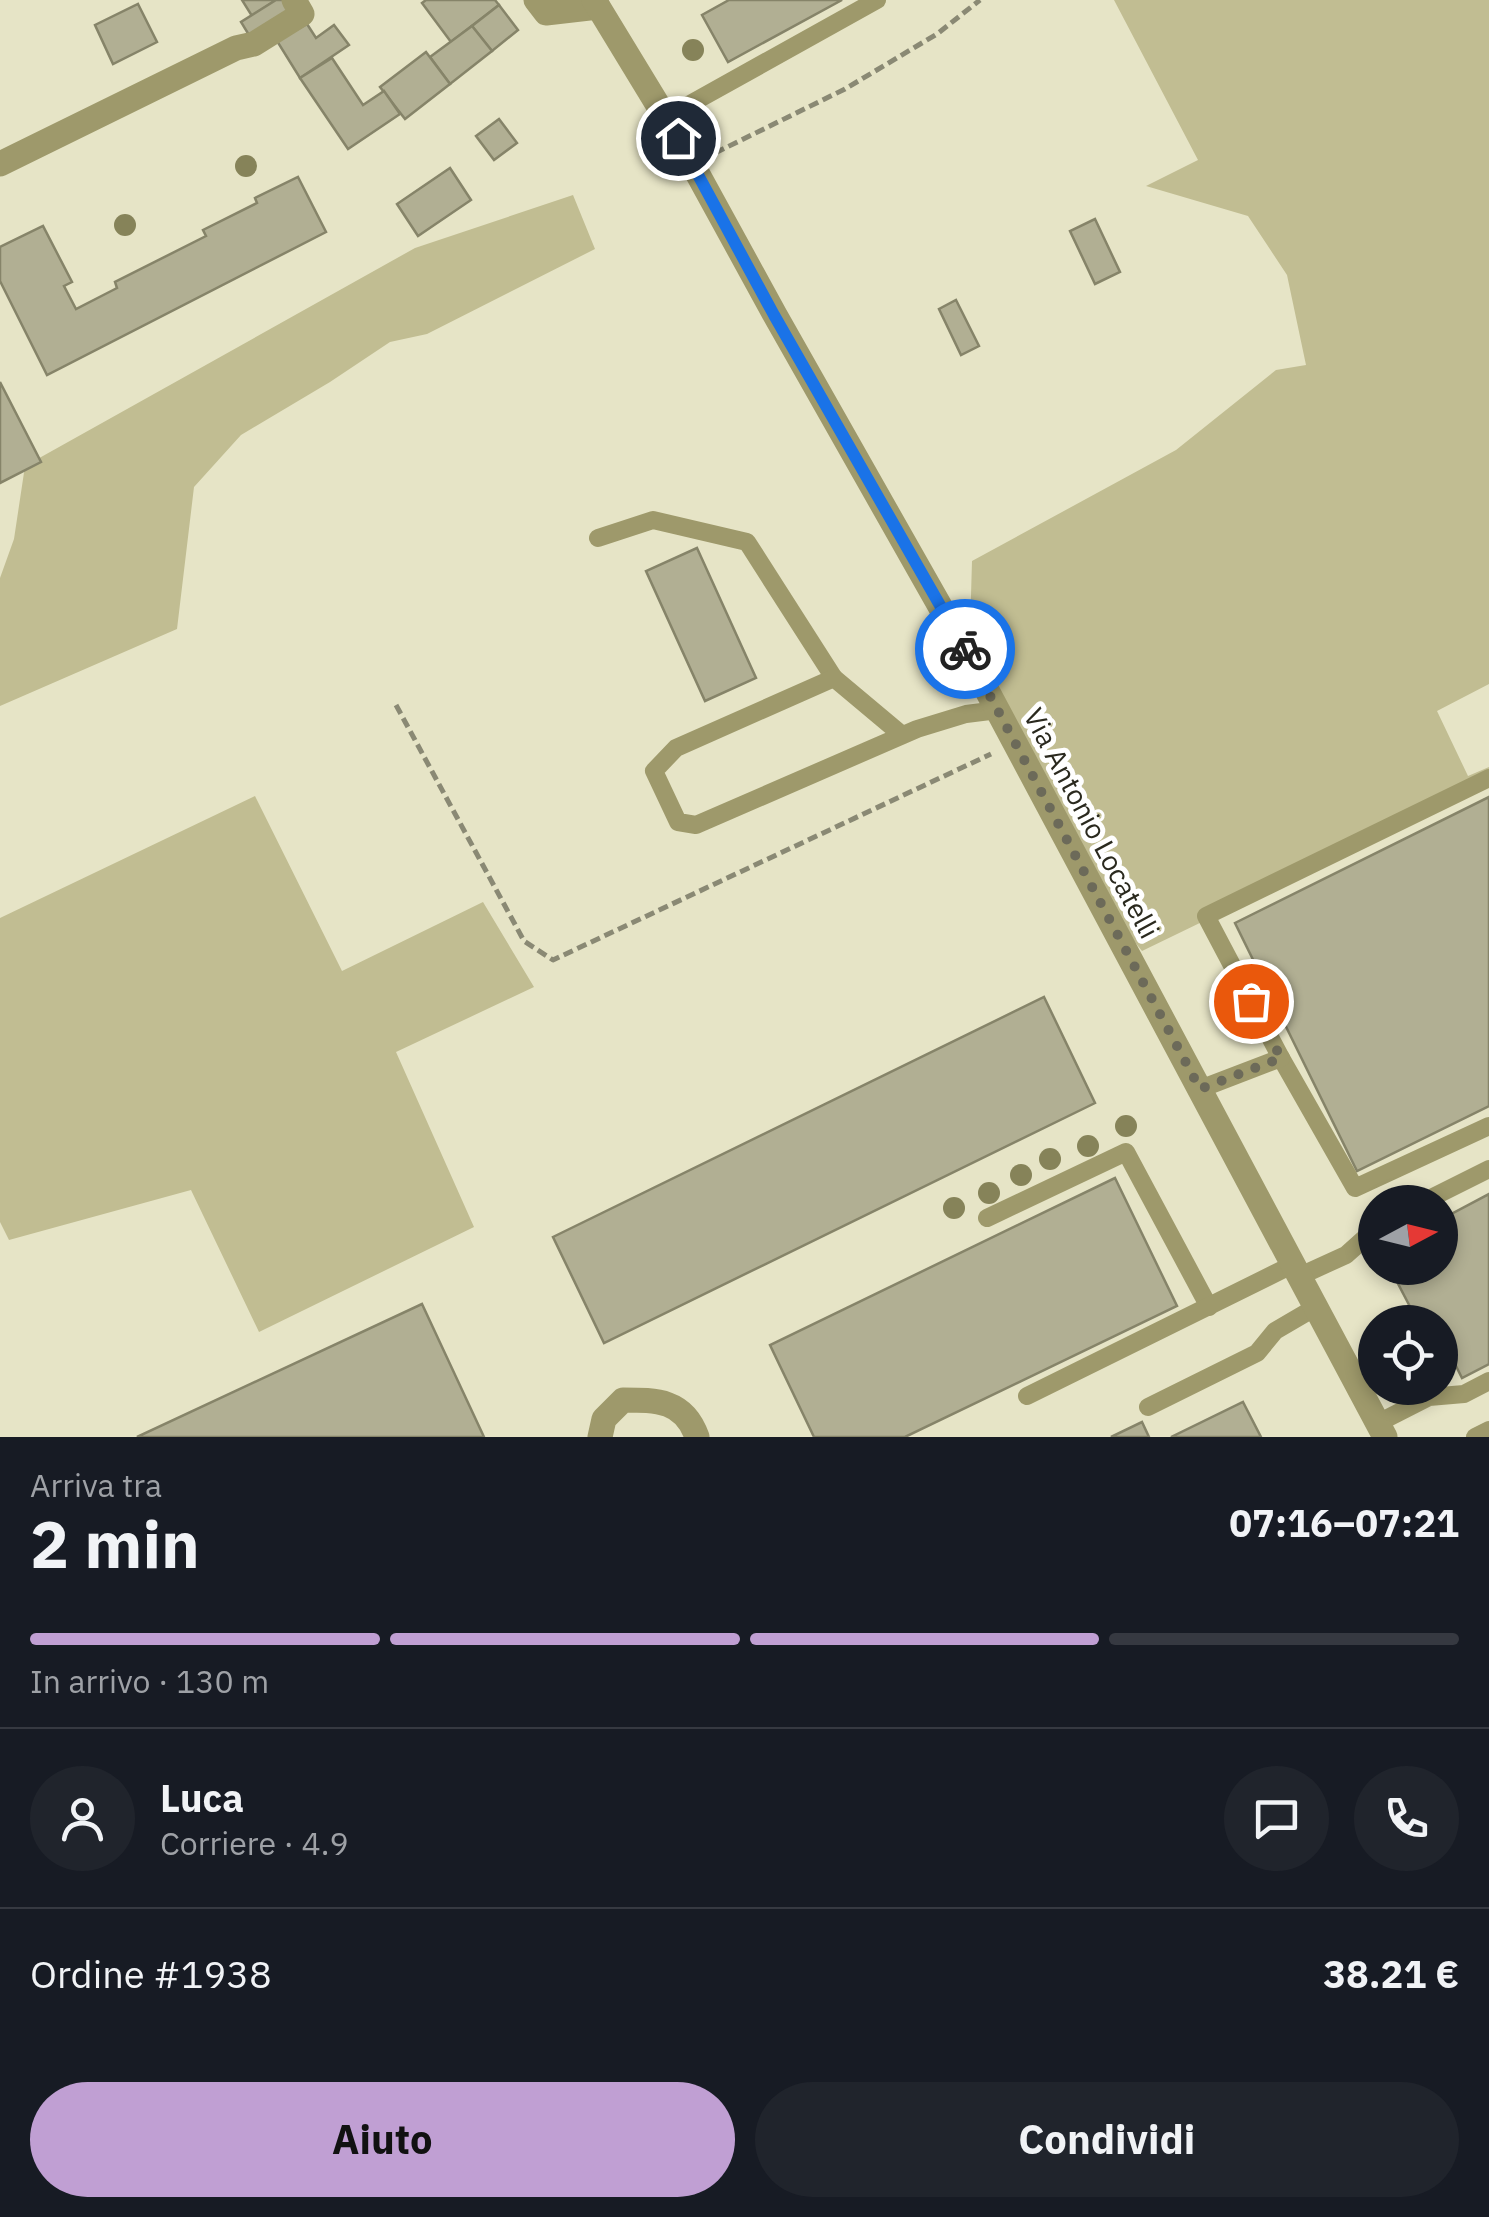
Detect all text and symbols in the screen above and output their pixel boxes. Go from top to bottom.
pin [636,96,721,181]
icon: home [651,111,706,166]
courier [915,599,1015,699]
icon: bike [938,622,993,677]
street label: Via Antonio Locatelli [1016,701,1168,945]
pin [1209,959,1294,1044]
icon: bag [1224,974,1279,1029]
north arrow [1358,1185,1458,1285]
map controls [1358,1185,1458,1405]
button: locate [1358,1305,1458,1405]
text: Arriva tra [30,1464,162,1506]
text: 07:16–07:21 [1229,1498,1459,1547]
text: 2 min [30,1501,200,1586]
text: In arrivo · 130 m [30,1660,269,1702]
button: person [30,1766,135,1871]
button: chat [1224,1766,1329,1871]
button: phone [1354,1766,1459,1871]
text: Luca [160,1773,244,1822]
text: Corriere · 4.9 [160,1822,349,1864]
text: Ordine #1938 [30,1949,272,1998]
text: 38.21 € [1323,1949,1459,1998]
button: Aiuto [30,2082,735,2197]
button: Condividi [755,2082,1459,2197]

